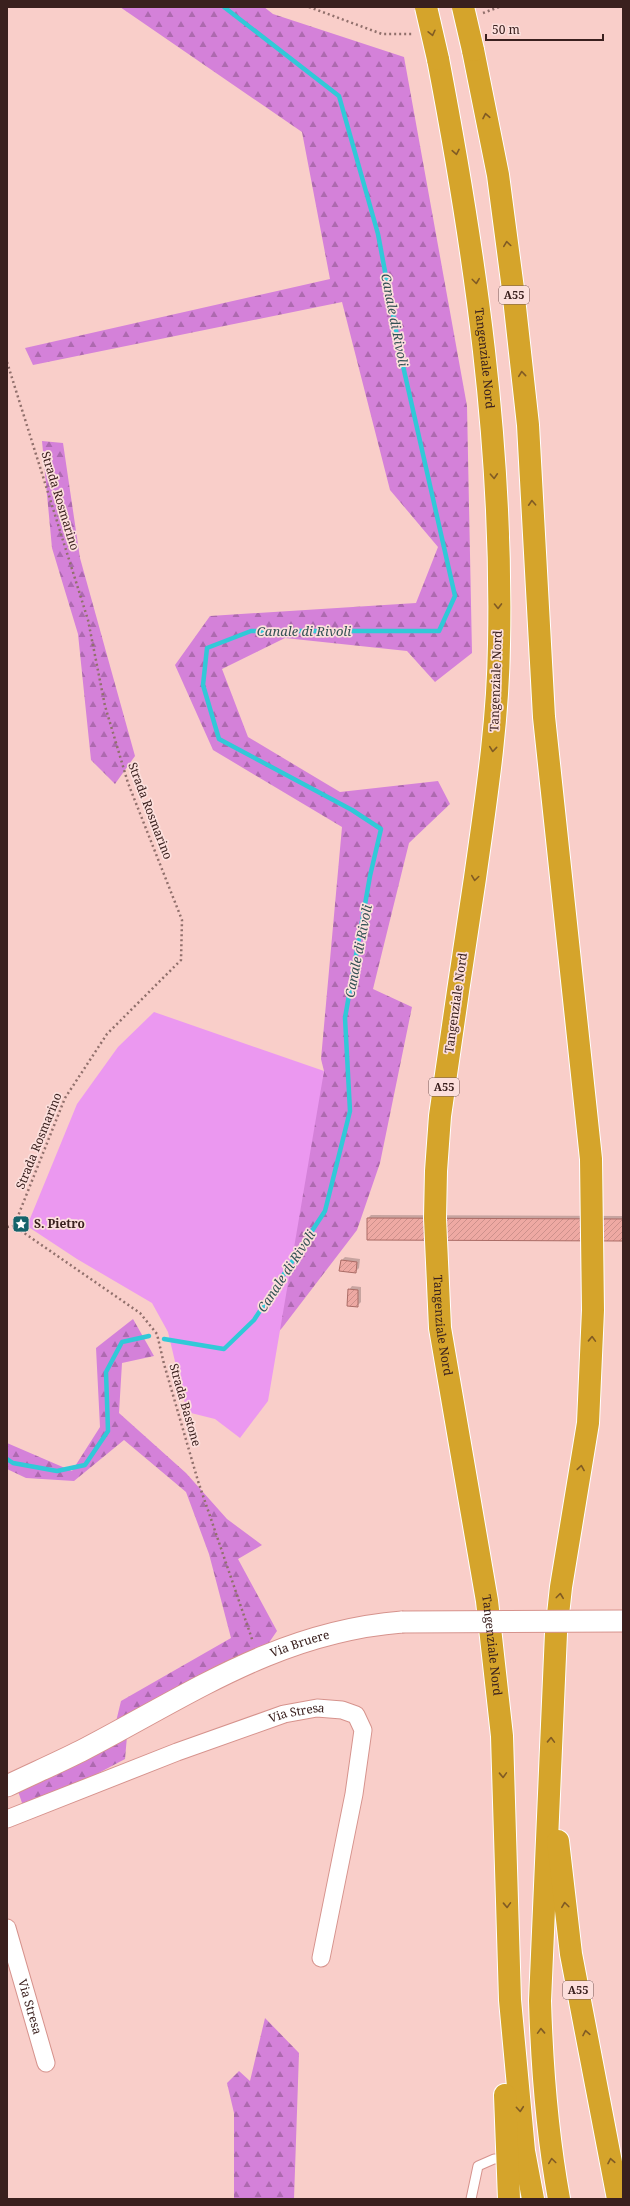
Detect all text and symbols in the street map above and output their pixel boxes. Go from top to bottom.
scale bar [486,16,603,42]
text: 50 m [492,21,520,38]
one-way arrow [427,30,435,36]
one-way arrow [482,113,491,119]
one-way arrow [451,149,459,156]
one-way arrow [503,241,512,248]
water label: Canale di Rivoli [377,272,413,368]
one-way arrow [472,278,481,284]
road number: A55 [499,286,529,304]
street label: Tangenziale Nord [471,307,499,410]
one-way arrow [518,371,527,377]
street label: Strada Rosmarino [37,449,84,552]
one-way arrow [490,473,498,479]
one-way arrow [528,500,537,506]
one-way arrow [494,603,503,609]
water label: Canale di Rivoli [257,622,351,640]
street label: Tangenziale Nord [485,629,506,732]
one-way arrow [489,746,498,752]
street label: Strada Rosmarino [124,760,177,862]
one-way arrow [471,875,480,881]
water label: Canale di Rivoli [340,903,376,999]
street label: Tangenziale Nord [440,951,471,1054]
road number: A55 [429,1078,459,1096]
street label: Strada Rosmarino [11,1090,66,1192]
place icon: S. Pietro [11,1214,31,1234]
place label: S. Pietro [34,1215,85,1232]
water label: Canale di Rivoli [253,1226,319,1316]
street label: Tangenziale Nord [430,1275,457,1377]
one-way arrow [587,1336,596,1342]
street label: Strada Bastone [166,1361,205,1448]
one-way arrow [576,1465,585,1471]
street label: Tangenziale Nord [478,1593,507,1697]
one-way arrow [555,1593,564,1600]
street label: Via Bruere [268,1626,331,1661]
street label: Via Stresa [266,1699,326,1727]
one-way arrow [547,1737,556,1743]
one-way arrow [499,1772,508,1778]
one-way arrow [503,1902,511,1908]
one-way arrow [561,1902,570,1908]
street label: Via Stresa [14,1977,46,2037]
road number: A55 [563,1981,593,1999]
one-way arrow [536,2028,545,2034]
one-way arrow [583,2030,591,2036]
one-way arrow [516,2106,525,2112]
one-way arrow [548,2157,557,2164]
one-way arrow [607,2158,615,2164]

